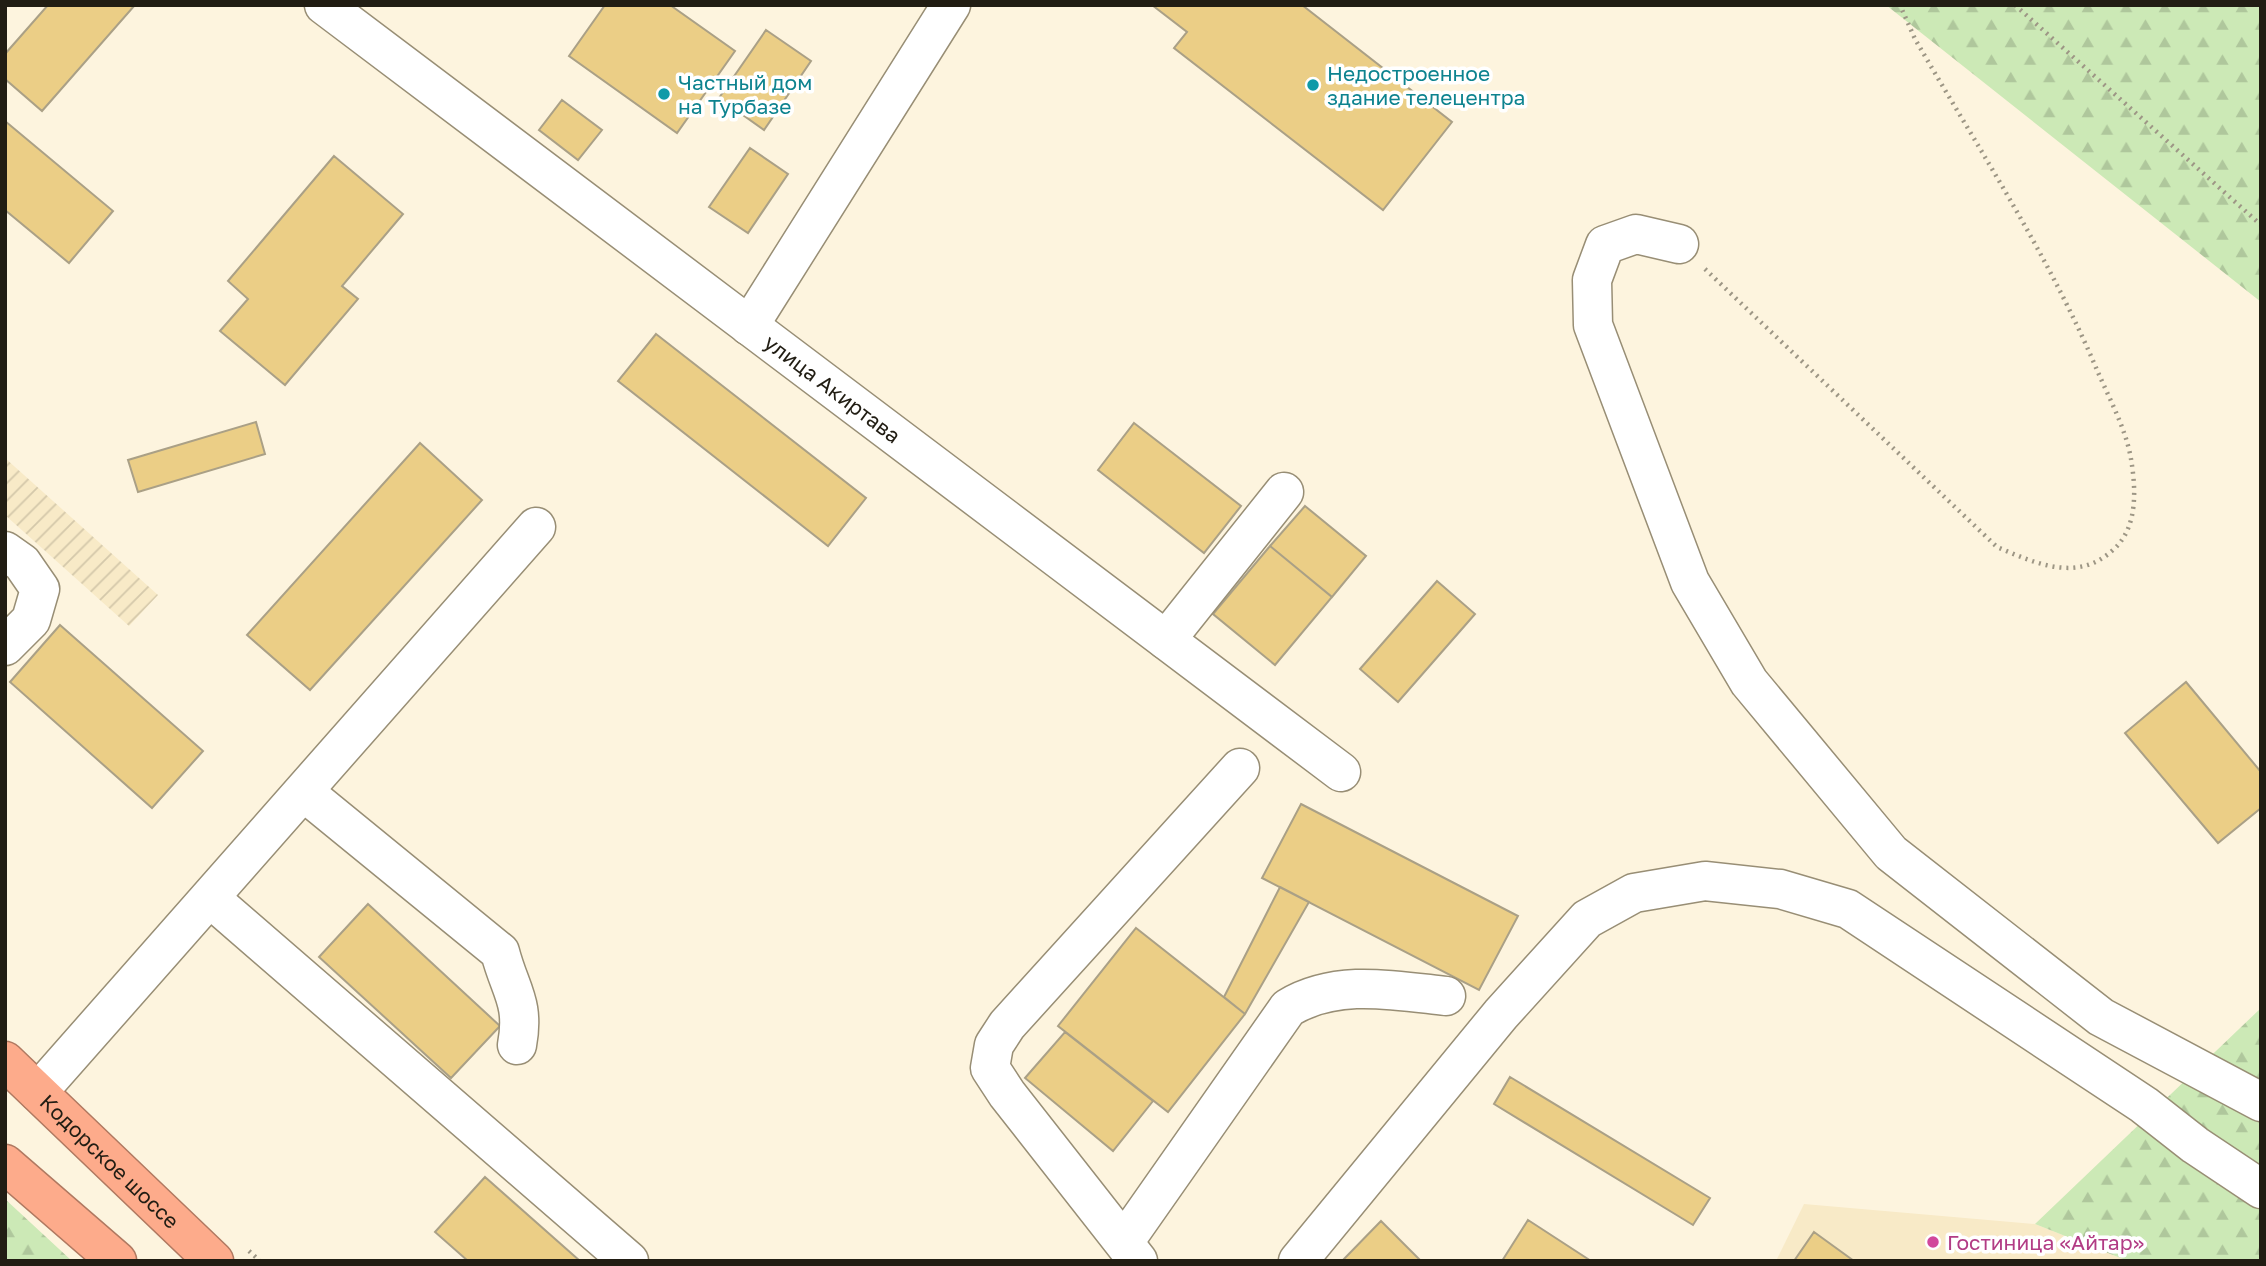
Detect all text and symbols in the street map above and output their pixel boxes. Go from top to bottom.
place label: Недостроенное здание телецентра [1327,60,1525,110]
place label: Частный дом на Турбазе [678,69,812,119]
marker: Недостроенное здание телецентра [1305,77,1321,93]
marker: Частный дом на Турбазе [656,86,672,102]
street label: улица Акиртава [759,329,906,448]
street label: Кодорское шоссе [35,1089,185,1234]
place label: Гостиница «Айтар» [1947,1229,2144,1255]
marker: Гостиница «Айтар» [1925,1234,1941,1250]

